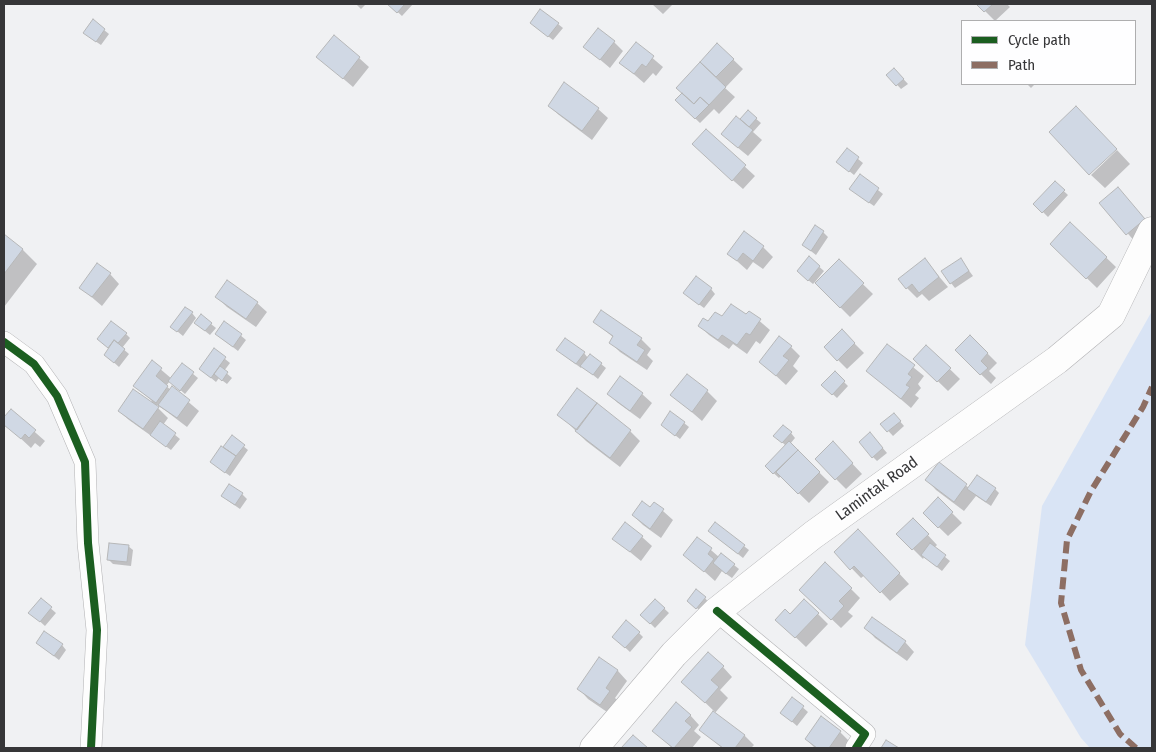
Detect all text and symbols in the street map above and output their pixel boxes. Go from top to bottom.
legend [961,20,1136,85]
text: Cycle path [1008,31,1071,49]
text: Path [1008,56,1035,74]
street label: Lamintak Road [832,453,922,525]

